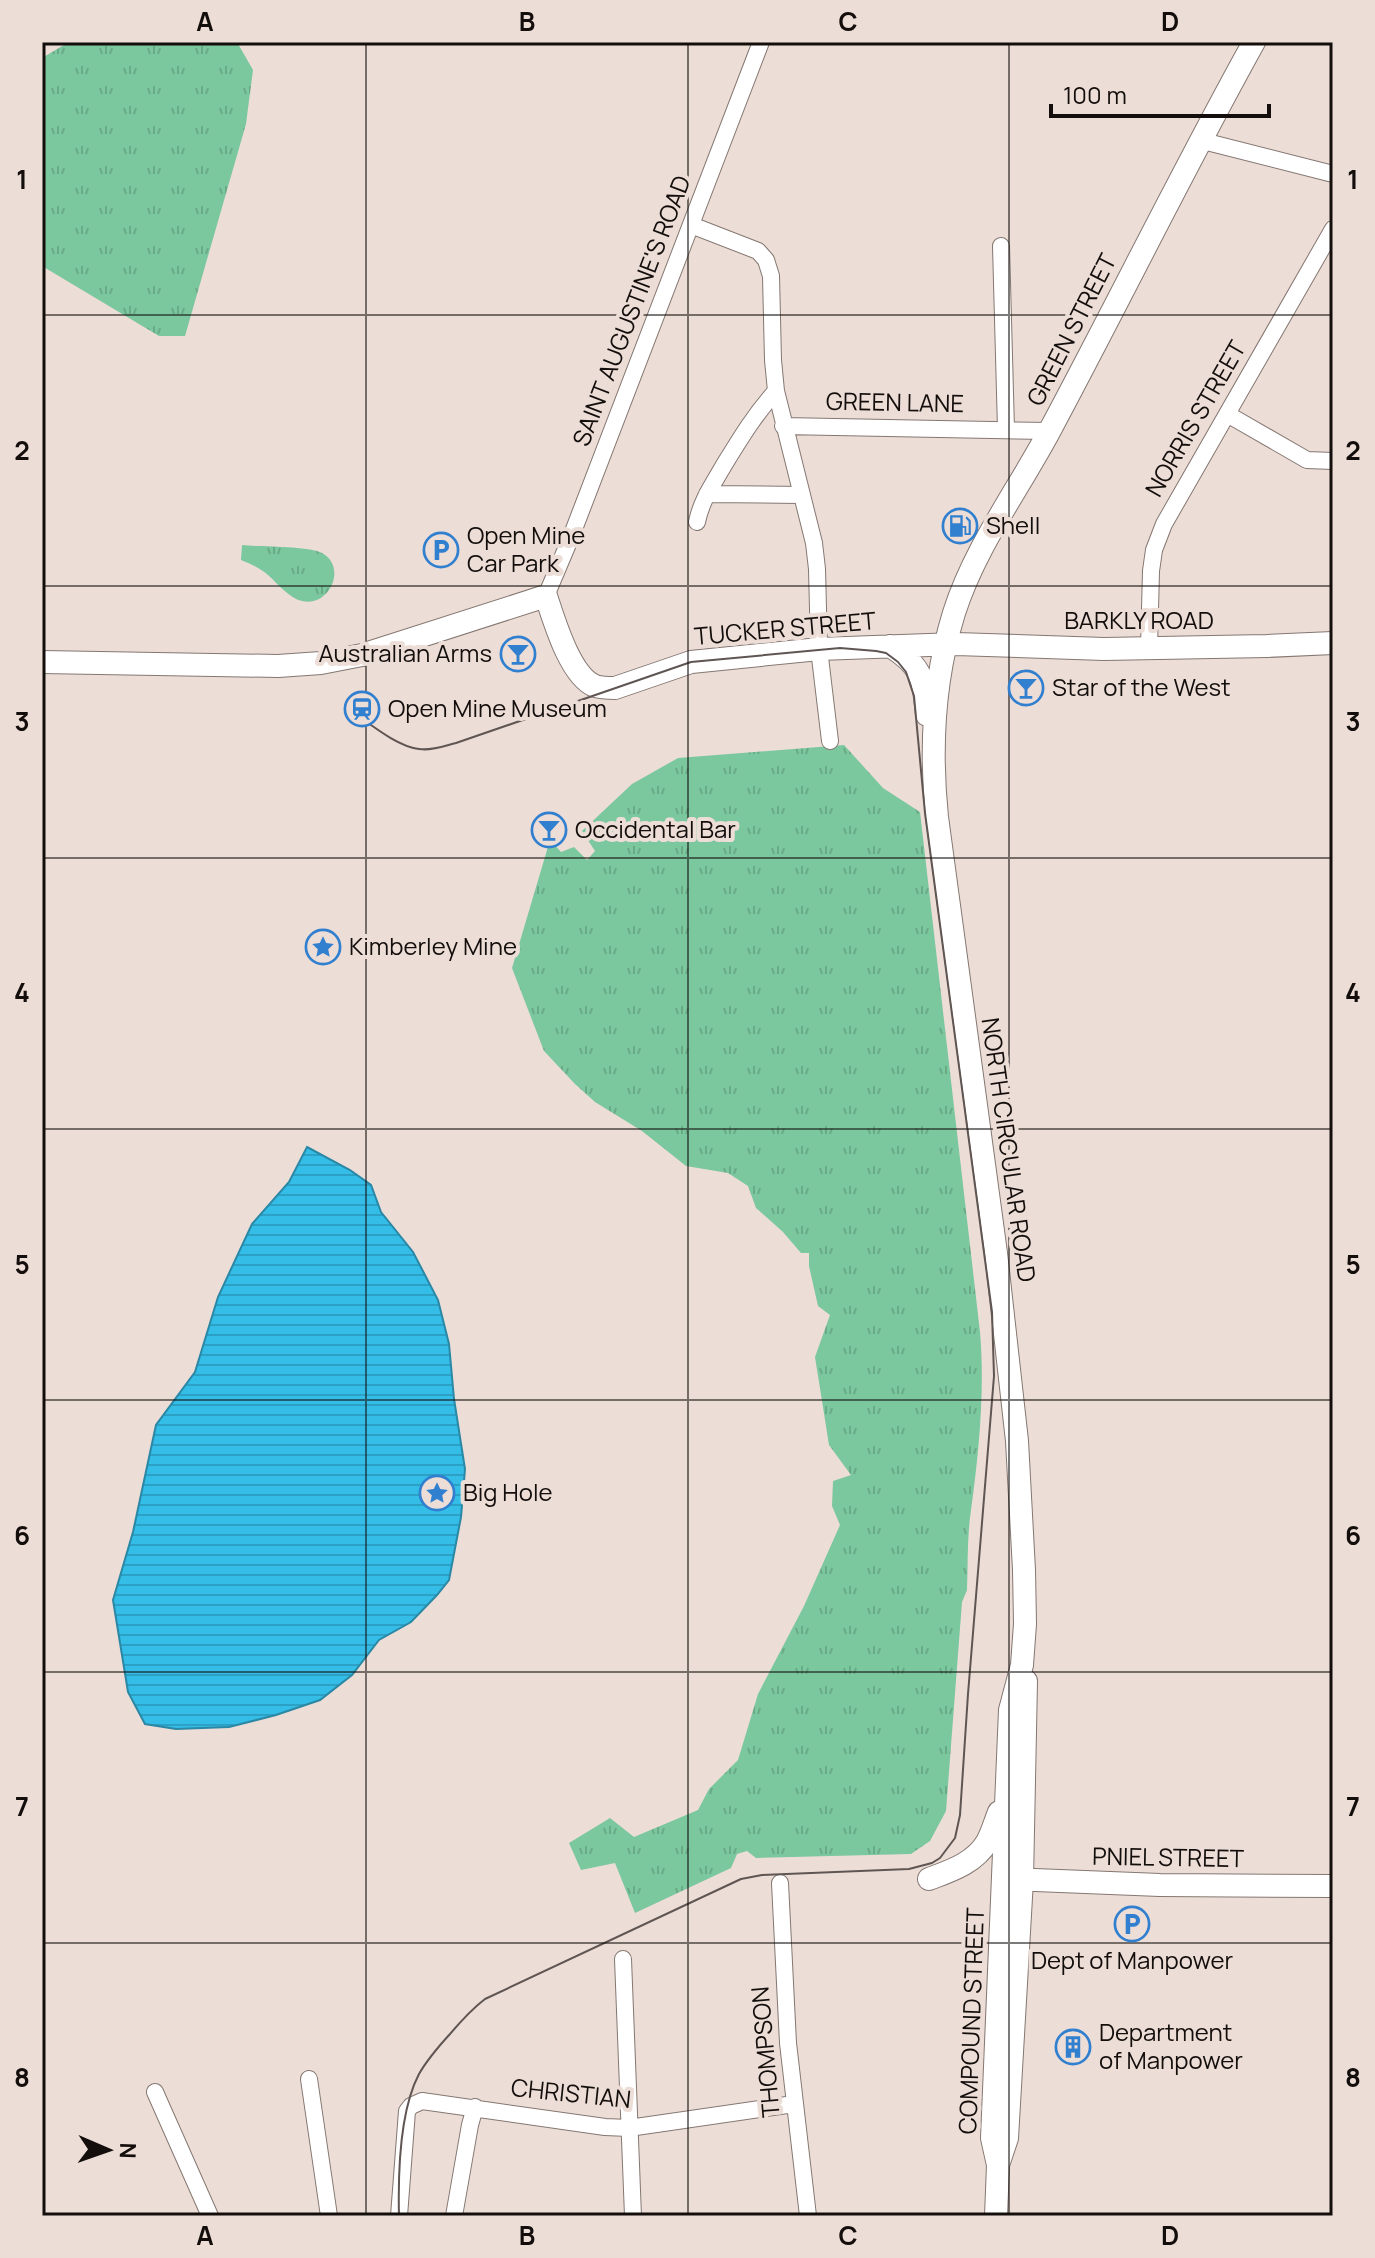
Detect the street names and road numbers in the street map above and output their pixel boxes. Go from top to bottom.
street label: SAINT AUGUSTINE'S ROAD [564,170,698,451]
street label: GREEN STREET [1018,247,1123,411]
street label: NORRIS STREET [1137,334,1253,502]
street label: GREEN LANE [826,384,964,419]
street label: TUCKER STREET [693,603,878,652]
street label: BARKLY ROAD [1064,603,1214,636]
street label: NORTH CIRCULAR ROAD [975,1015,1044,1284]
street label: PNIEL STREET [1092,1839,1245,1874]
street label: COMPOUND STREET [950,1906,991,2135]
street label: THOMPSON [742,1985,787,2119]
street label: CHRISTIAN [509,2070,633,2115]

